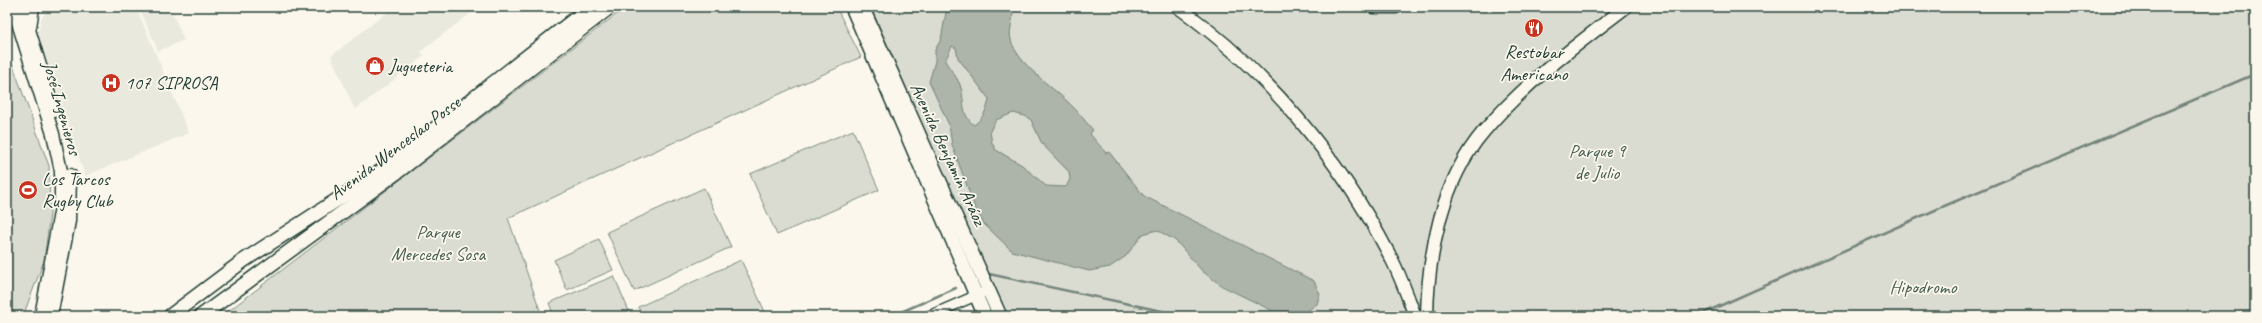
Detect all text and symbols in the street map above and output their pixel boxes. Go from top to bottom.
restaurant icon: Restobar Americano [1523,17,1545,39]
place label: Restobar Americano [1501,40,1569,86]
place label: Jugueteria [388,54,454,78]
shop icon: Jugueteria [364,55,386,77]
street label: José Ingenieros [37,57,87,159]
place label: 107 SIPROSA [125,71,218,95]
hospital icon: 107 SIPROSA [100,72,122,94]
street label: Avenida Benjamín Aráoz [904,79,992,231]
street label: Avenida Wenceslao Posse [325,90,467,205]
park label: Parque 9 de Julio [1569,139,1627,185]
place label: Los Tarcos Rugby Club [42,167,114,213]
sports icon: Los Tarcos Rugby Club [17,179,39,201]
park label: Parque Mercedes Sosa [391,220,486,266]
park label: Hipodromo [1889,275,1958,299]

